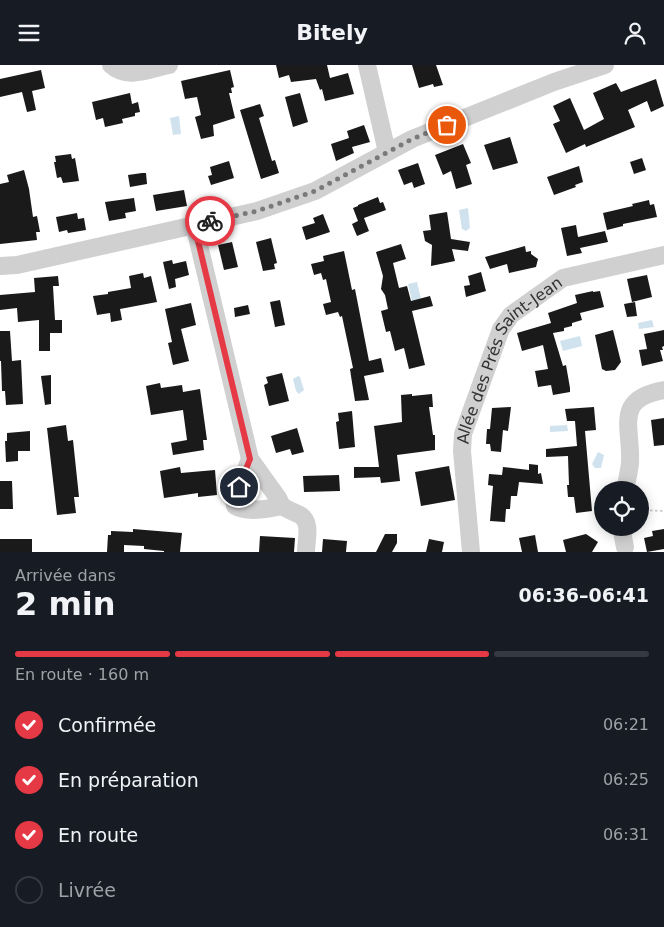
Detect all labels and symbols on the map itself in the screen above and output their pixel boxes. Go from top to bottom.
pin [426,104,468,146]
courier [185,196,235,246]
street label: Allée des Prés Saint-Jean [453,273,566,444]
pin [218,466,260,508]

